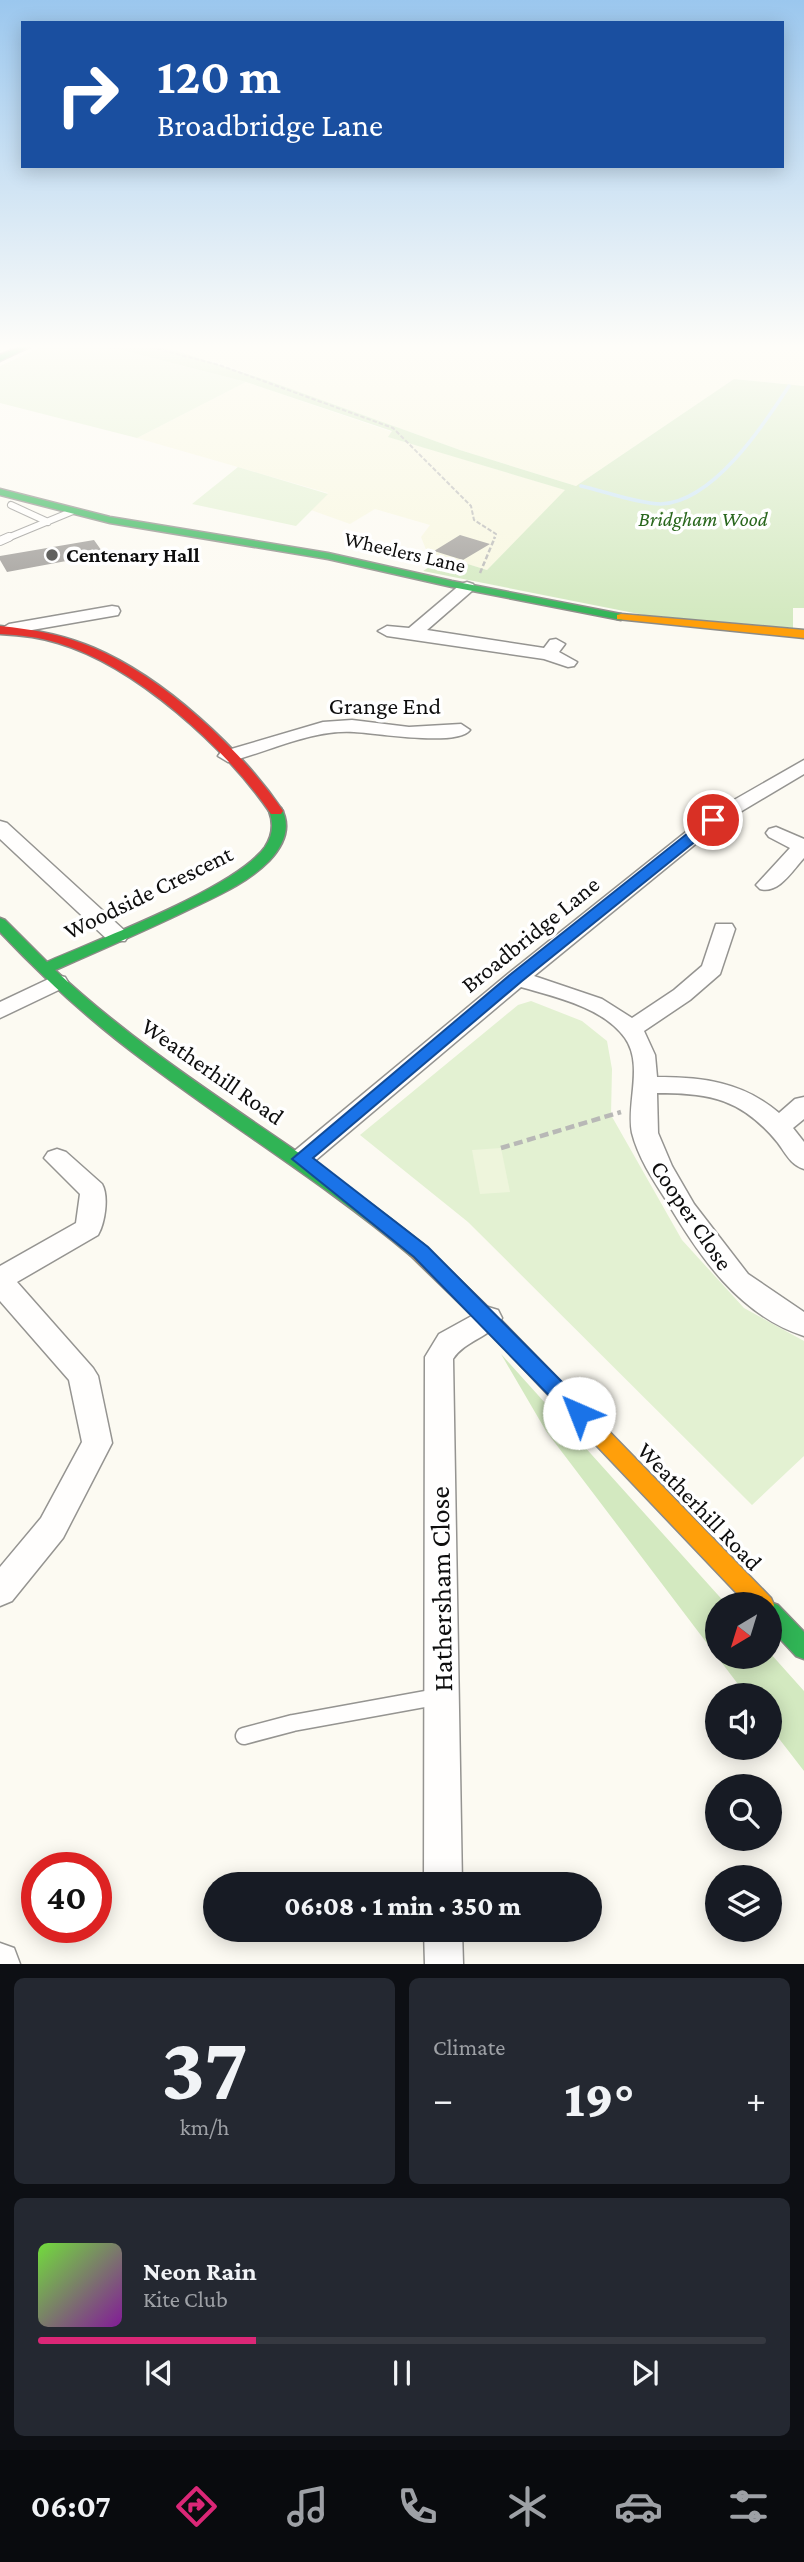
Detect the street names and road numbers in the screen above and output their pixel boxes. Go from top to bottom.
street label: Wheelers Lane [342,526,468,578]
street label: Grange End [329,692,442,719]
street label: Woodside Crescent [59,839,238,945]
street label: Broadbridge Lane [456,870,604,998]
street label: Weatherhill Road [137,1012,290,1130]
street label: Cooper Close [645,1155,739,1275]
street label: Weatherhill Road [632,1436,768,1576]
street label: Hathersham Close [424,1486,458,1692]

